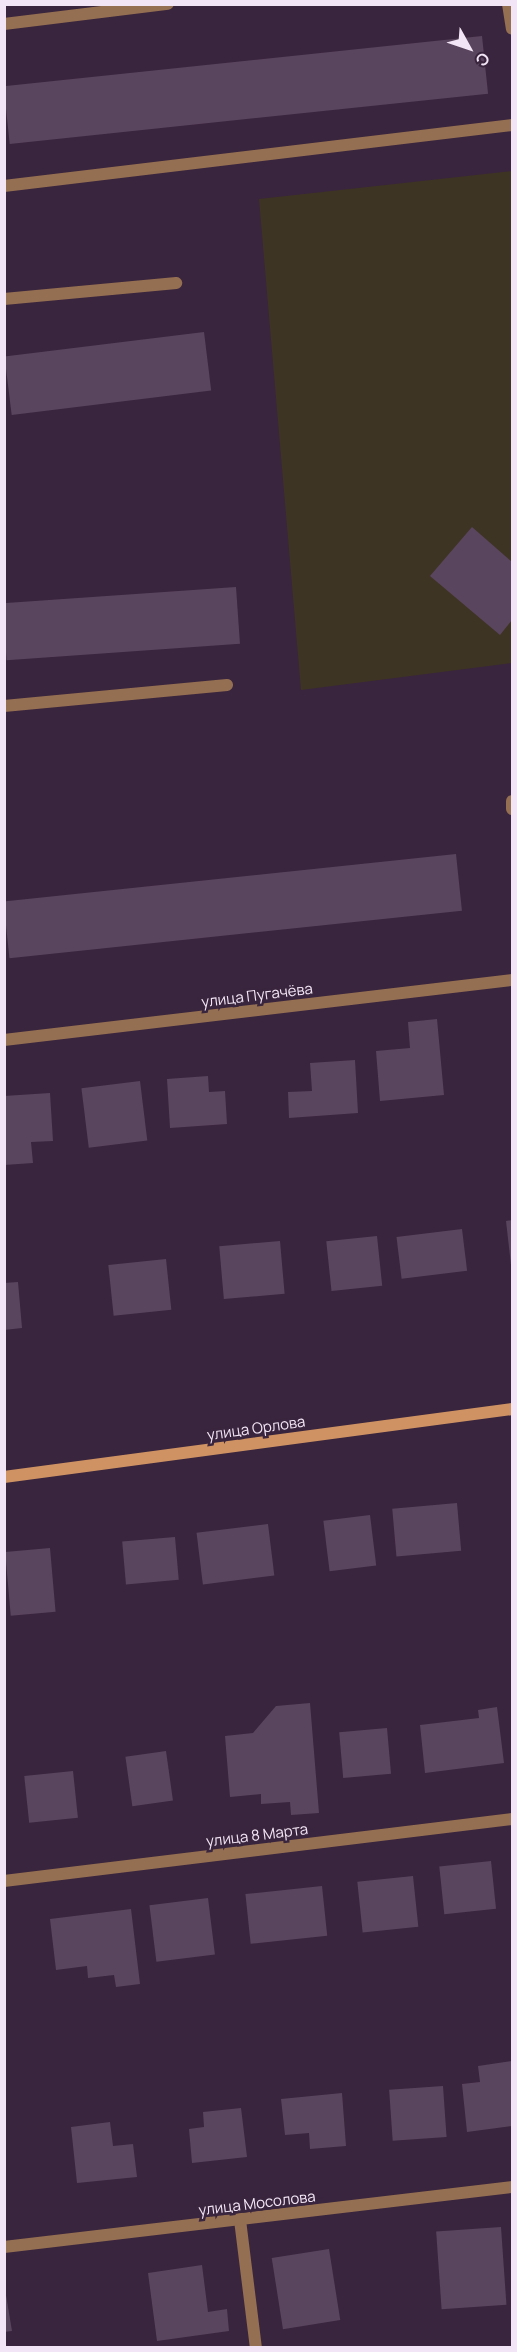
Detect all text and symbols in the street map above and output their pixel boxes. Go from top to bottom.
north arrow [439,18,499,78]
text: С [471,48,495,71]
street label: улица Пугачёва [200,979,314,1011]
street label: улица Орлова [206,1412,306,1444]
street label: улица 8 Марта [205,1820,309,1850]
street label: улица Мосолова [198,2187,316,2219]

